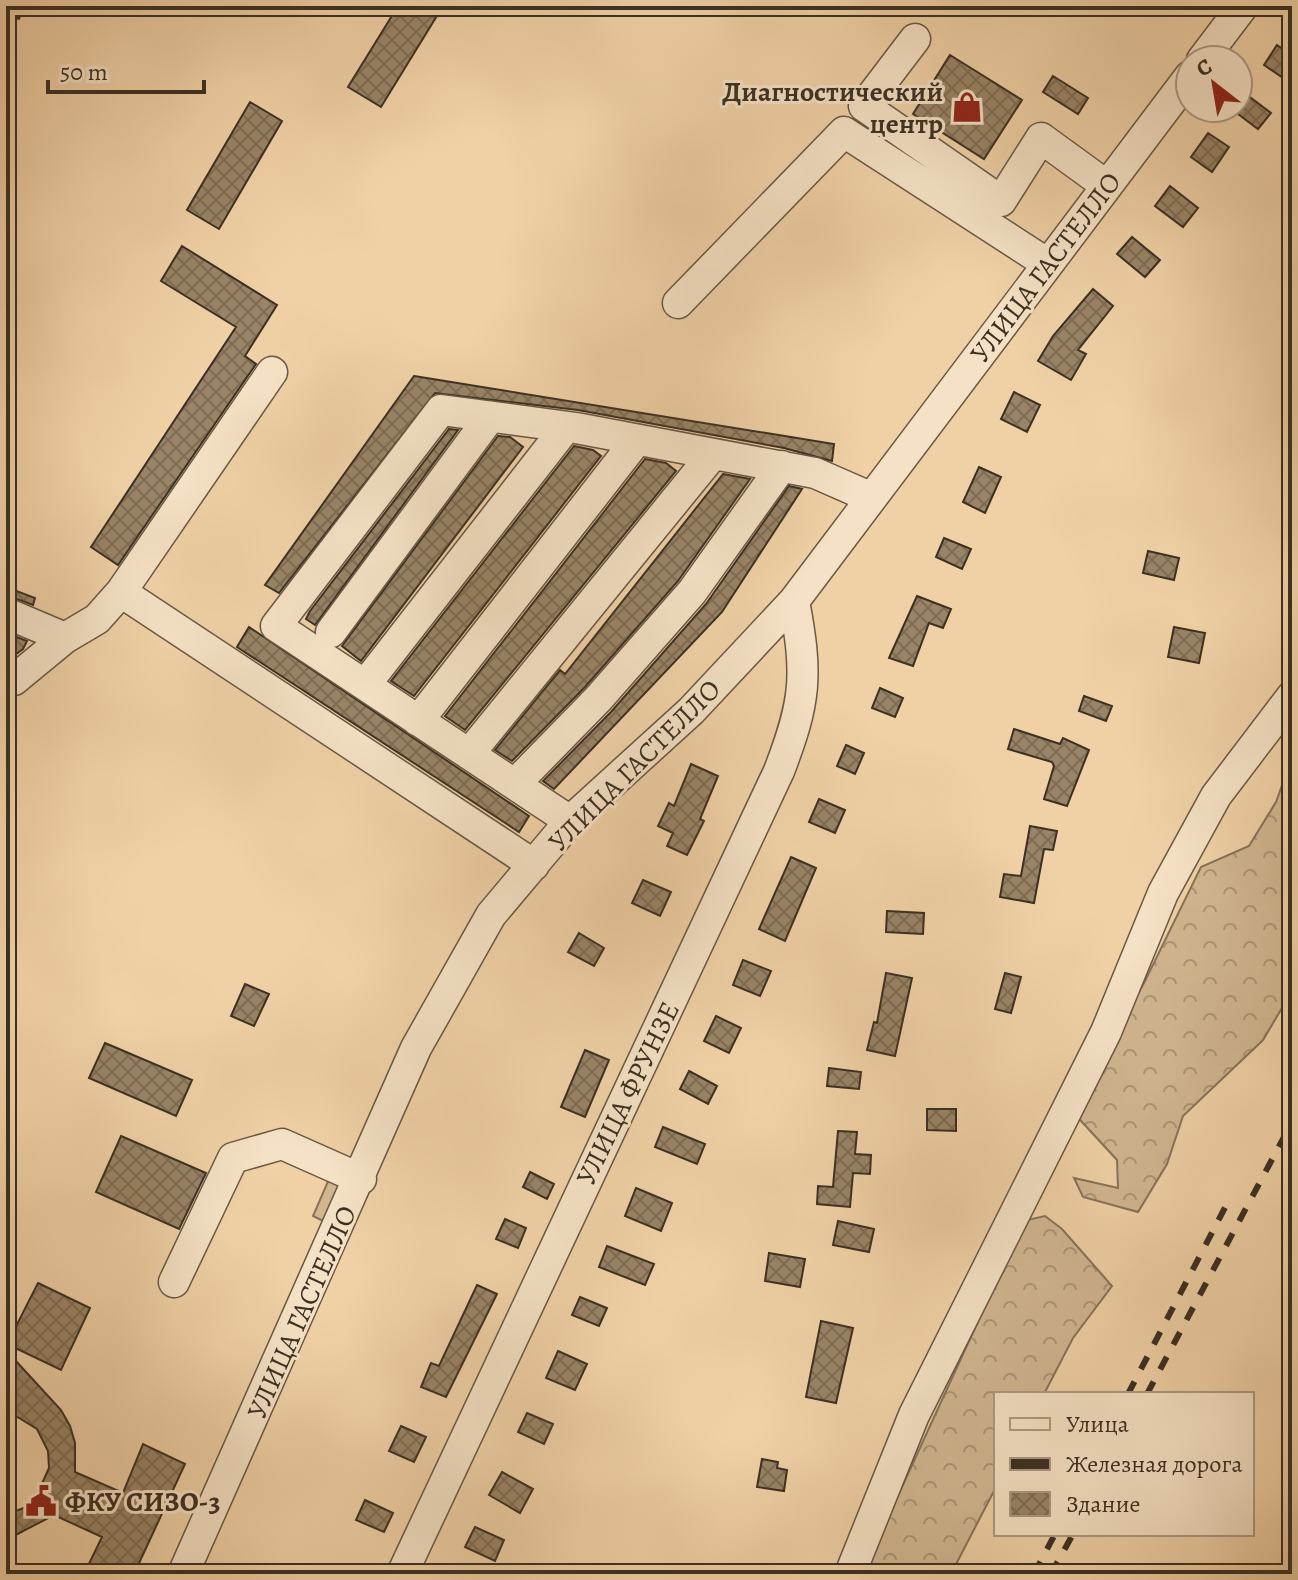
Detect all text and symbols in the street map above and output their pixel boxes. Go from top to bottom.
scale bar [48,44,204,94]
north arrow [1174,44,1254,124]
text: С [1191,51,1218,84]
text: 50 m [60,56,108,88]
place label: Диагностический центр [722,73,943,143]
shop icon: Диагностический центр [950,90,984,124]
street label: УЛИЦА ГАСТЕЛЛО [962,164,1130,371]
street label: УЛИЦА ГАСТЕЛЛО [540,671,729,860]
street label: УЛИЦА ФРУНЗЕ [567,995,689,1192]
street label: УЛИЦА ГАСТЕЛЛО [238,1200,366,1425]
legend [994,1392,1254,1536]
text: Улица [1066,1408,1129,1440]
text: Железная дорога [1066,1448,1242,1480]
place label: ФКУ СИЗО-3 [65,1483,221,1521]
public building icon: ФКУ СИЗО-3 [24,1484,58,1518]
text: Здание [1066,1488,1141,1520]

